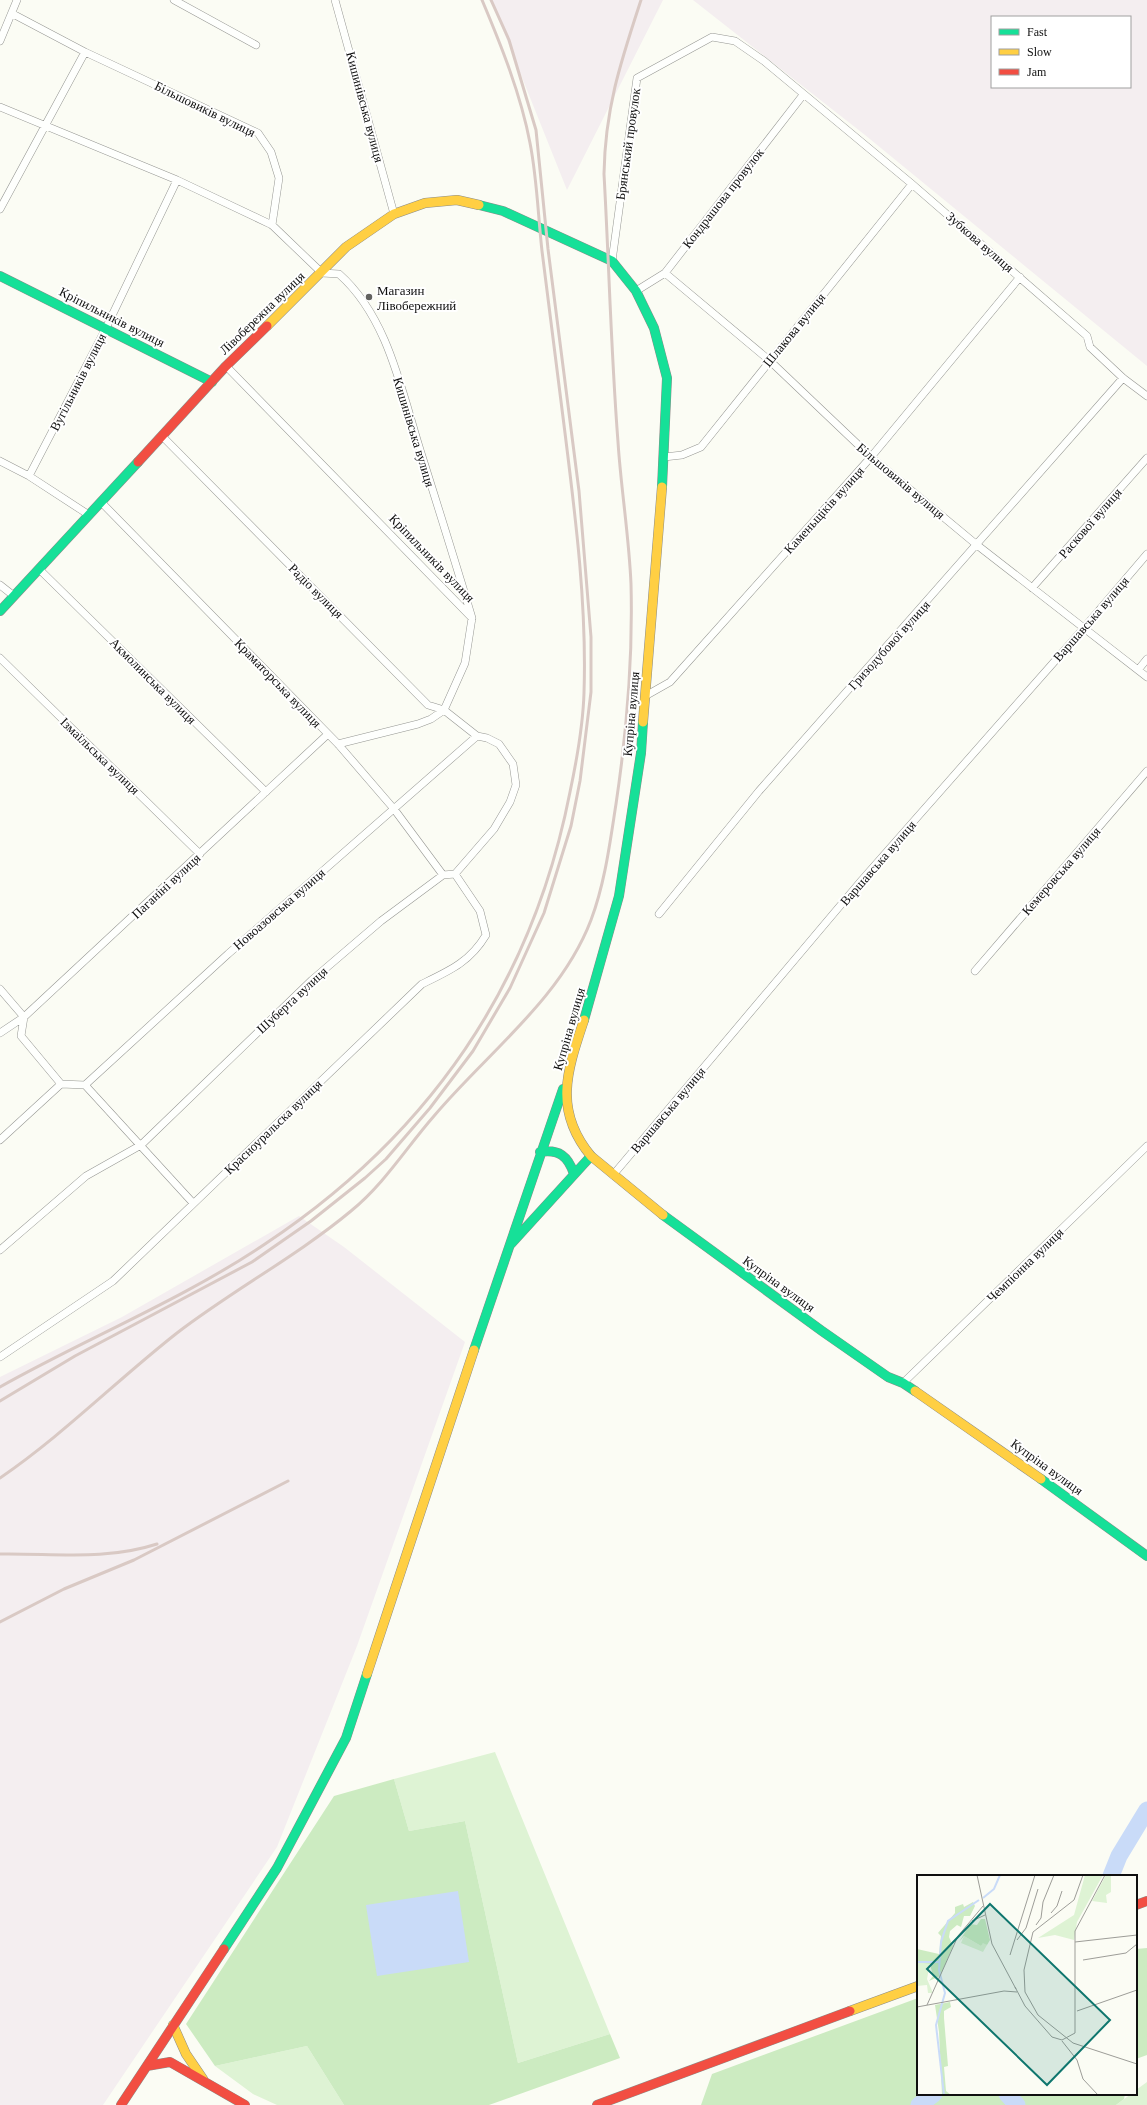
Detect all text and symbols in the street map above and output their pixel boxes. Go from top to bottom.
legend [991,16,1131,88]
text: Fast [1027,25,1048,39]
text: Slow [1027,45,1052,59]
street label: Кишинівська вулиця [343,50,387,164]
text: Jam [1027,65,1047,79]
street label: Більшовиків вулиця [152,78,258,140]
street label: Брянський провулок [613,86,643,201]
street label: Кондрашова провулок [679,144,767,251]
street label: Зубкова вулиця [943,209,1017,275]
street label: Лівобережна вулиця [216,269,308,357]
place label: Магазин Лівобережний [377,283,456,313]
street label: Кріпильників вулиця [57,284,167,350]
street label: Шлакова вулиця [760,290,828,370]
marker: Магазин Лівобережний [364,292,374,302]
street label: Вугільників вулиця [47,331,109,433]
street label: Кишинівська вулиця [390,375,438,489]
street label: Більшовиків вулиця [854,440,948,522]
street label: Каменьщіків вулиця [781,463,867,557]
street label: Раскової вулиця [1055,485,1125,561]
street label: Кріпильників вулиця [386,511,478,605]
street label: Радіо вулиця [286,561,346,621]
street label: Варшавська вулиця [1050,573,1132,665]
street label: Гризодубової вулиця [845,597,933,693]
street label: Акмолинська вулиця [107,635,199,727]
street label: Краматорська вулиця [232,635,324,731]
street label: Купріна вулиця [620,671,642,757]
street label: Ізмаїльська вулиця [57,714,143,798]
street label: Варшавська вулиця [837,817,919,909]
street label: Кемеровська вулиця [1019,824,1103,918]
street label: Паганіні вулиця [128,850,204,922]
street label: Новоазовська вулиця [230,865,328,953]
street label: Шуберта вулиця [254,964,330,1036]
street label: Купріна вулиця [550,986,588,1072]
street label: Варшавська вулиця [628,1064,708,1156]
street label: Красноуральска вулиця [221,1076,325,1178]
street label: Чемпіонна вулиця [984,1225,1066,1305]
street label: Купріна вулиця [740,1253,818,1315]
street label: Купріна вулиця [1008,1436,1086,1498]
inset map [917,1875,1137,2095]

